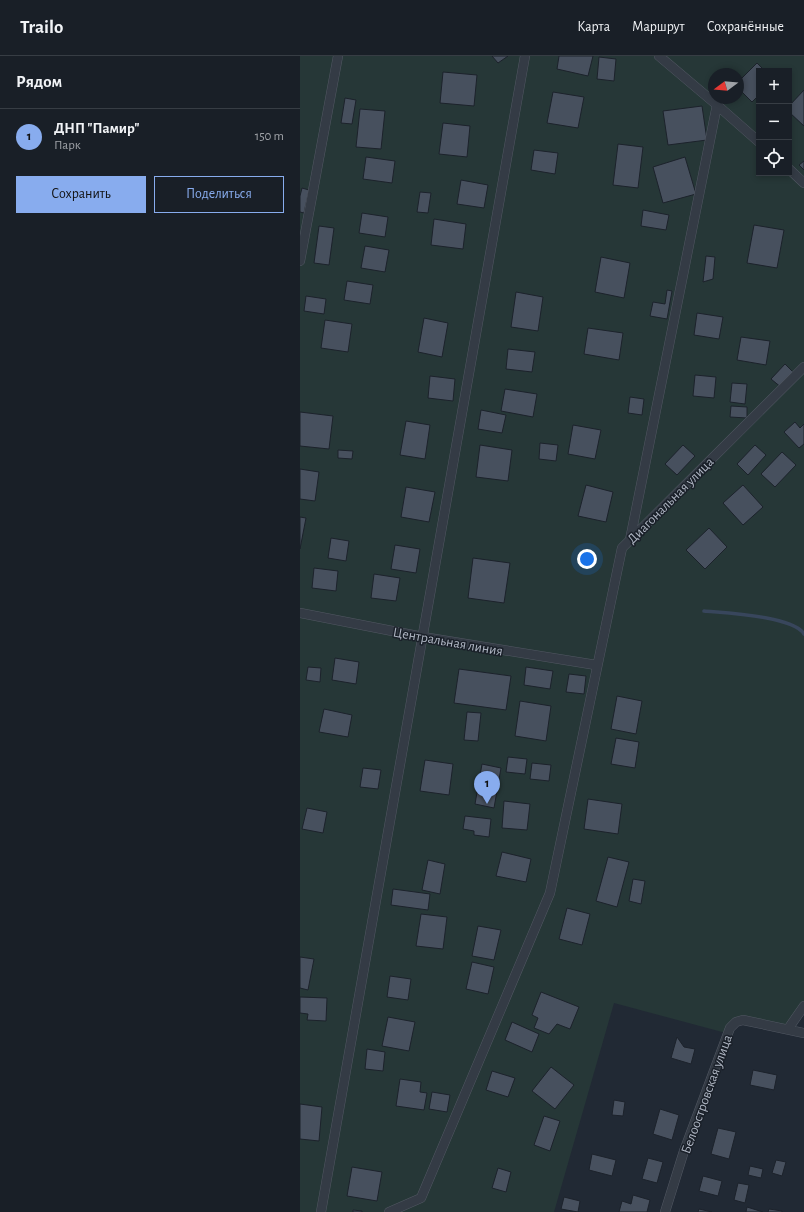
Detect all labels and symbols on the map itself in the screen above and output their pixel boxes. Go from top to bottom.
north arrow [708,68,744,104]
street label: Диагональная улица [625,454,717,547]
your location [577,549,597,569]
street label: Центральная линия [392,625,504,659]
pin: 1 [474,771,500,804]
street label: Белоостровская улица [679,1032,735,1156]

